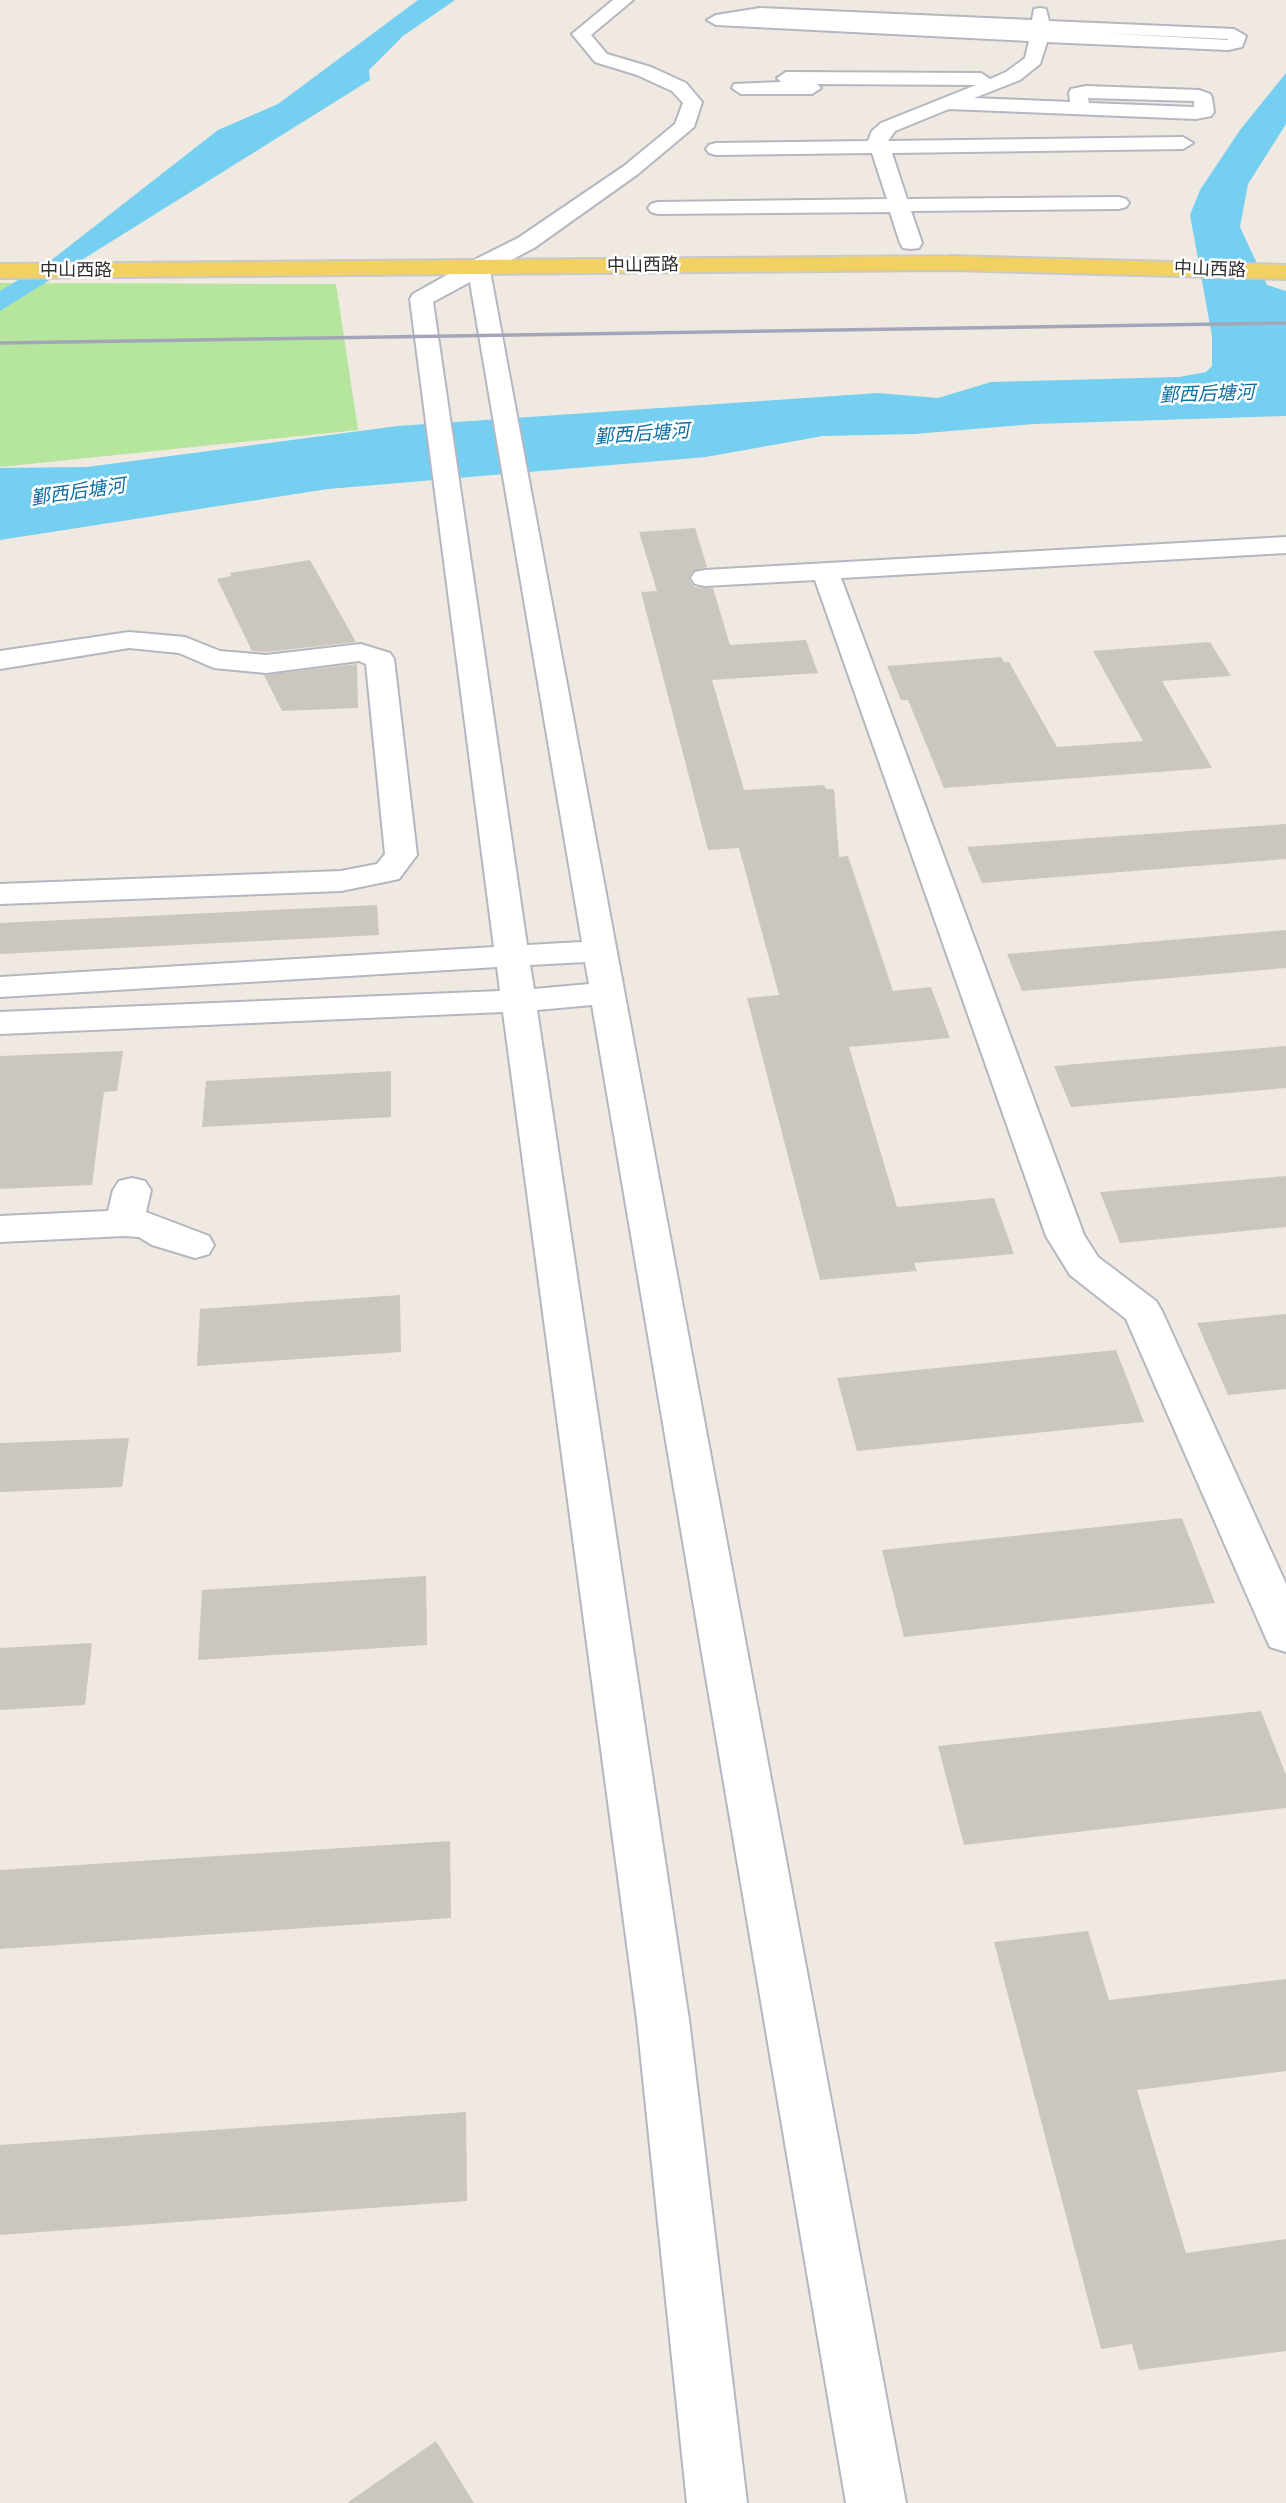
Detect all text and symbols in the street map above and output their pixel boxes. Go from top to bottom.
street label: 中山西路 [607,255,679,277]
street label: 中山西路 [1174,258,1246,282]
street label: 中山西路 [40,260,112,282]
water label: 鄞西后塘河 [1159,382,1255,408]
water label: 鄞西后塘河 [594,420,690,450]
water label: 鄞西后塘河 [29,475,127,511]

